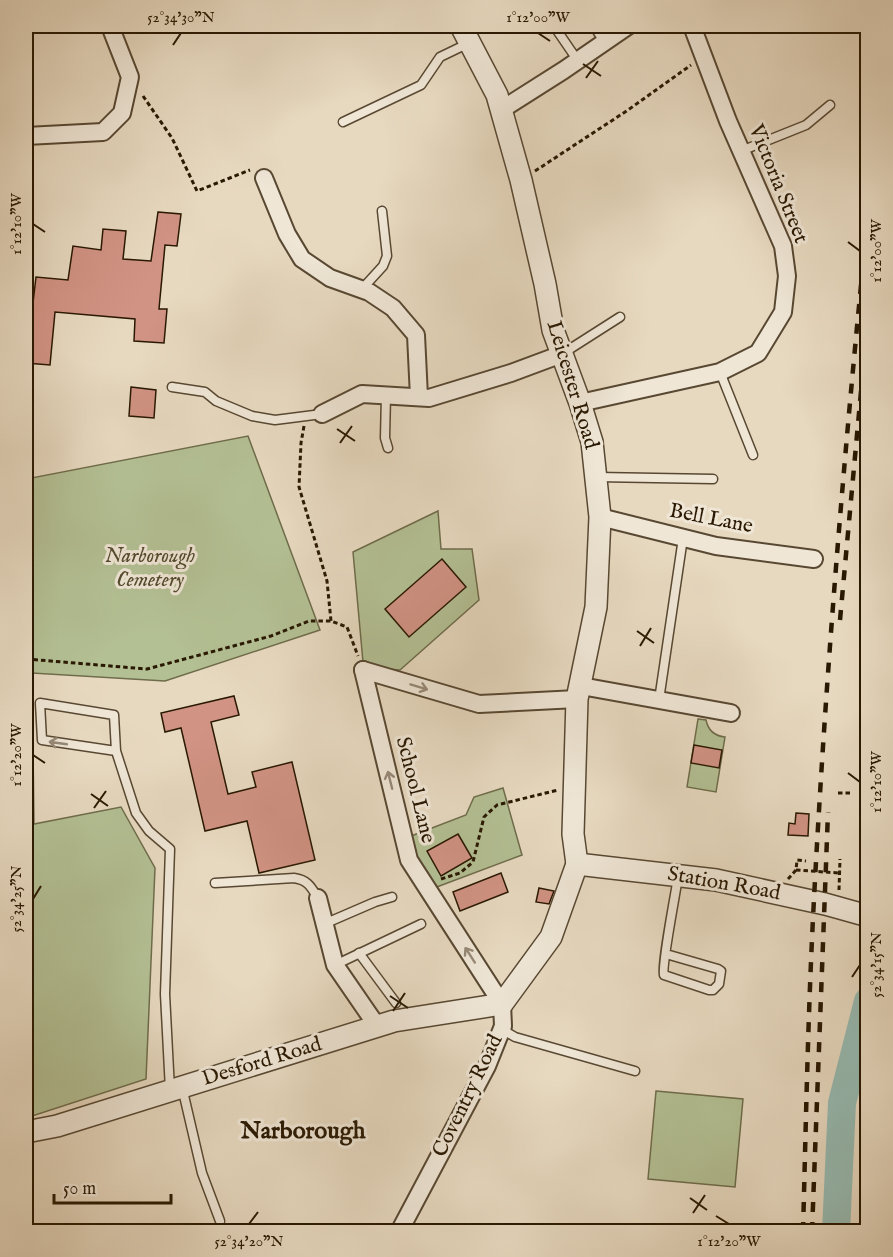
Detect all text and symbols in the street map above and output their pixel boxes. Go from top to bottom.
text: 52°34'30"N [147,8,215,27]
text: 1°12'00"W [506,8,570,27]
street label: Victoria Street [742,120,814,247]
text: 1°12'10"W [7,192,26,255]
text: 1°12'00"W [867,219,886,283]
street label: Leicester Road [540,317,605,453]
street label: Bell Lane [667,498,755,540]
park label: Narborough Cemetery [105,543,195,594]
one-way arrow [409,682,428,693]
text: 1°12'20"W [7,723,26,787]
street label: School Lane [389,734,441,846]
one-way arrow [48,737,68,748]
text: 1°12'10"W [867,750,886,813]
one-way arrow [383,771,395,790]
street label: Station Road [665,861,783,907]
text: 52°34'25"N [7,865,26,933]
text: 52°34'15"N [867,932,886,998]
one-way arrow [464,947,476,964]
street label: Coventry Road [427,1029,510,1162]
street label: Desford Road [199,1031,326,1093]
district label: Narborough [240,1116,366,1147]
scale bar [54,1167,171,1205]
text: 50 m [63,1178,96,1201]
text: 52°34'20"N [214,1232,284,1251]
text: 1°12'20"W [697,1232,761,1251]

